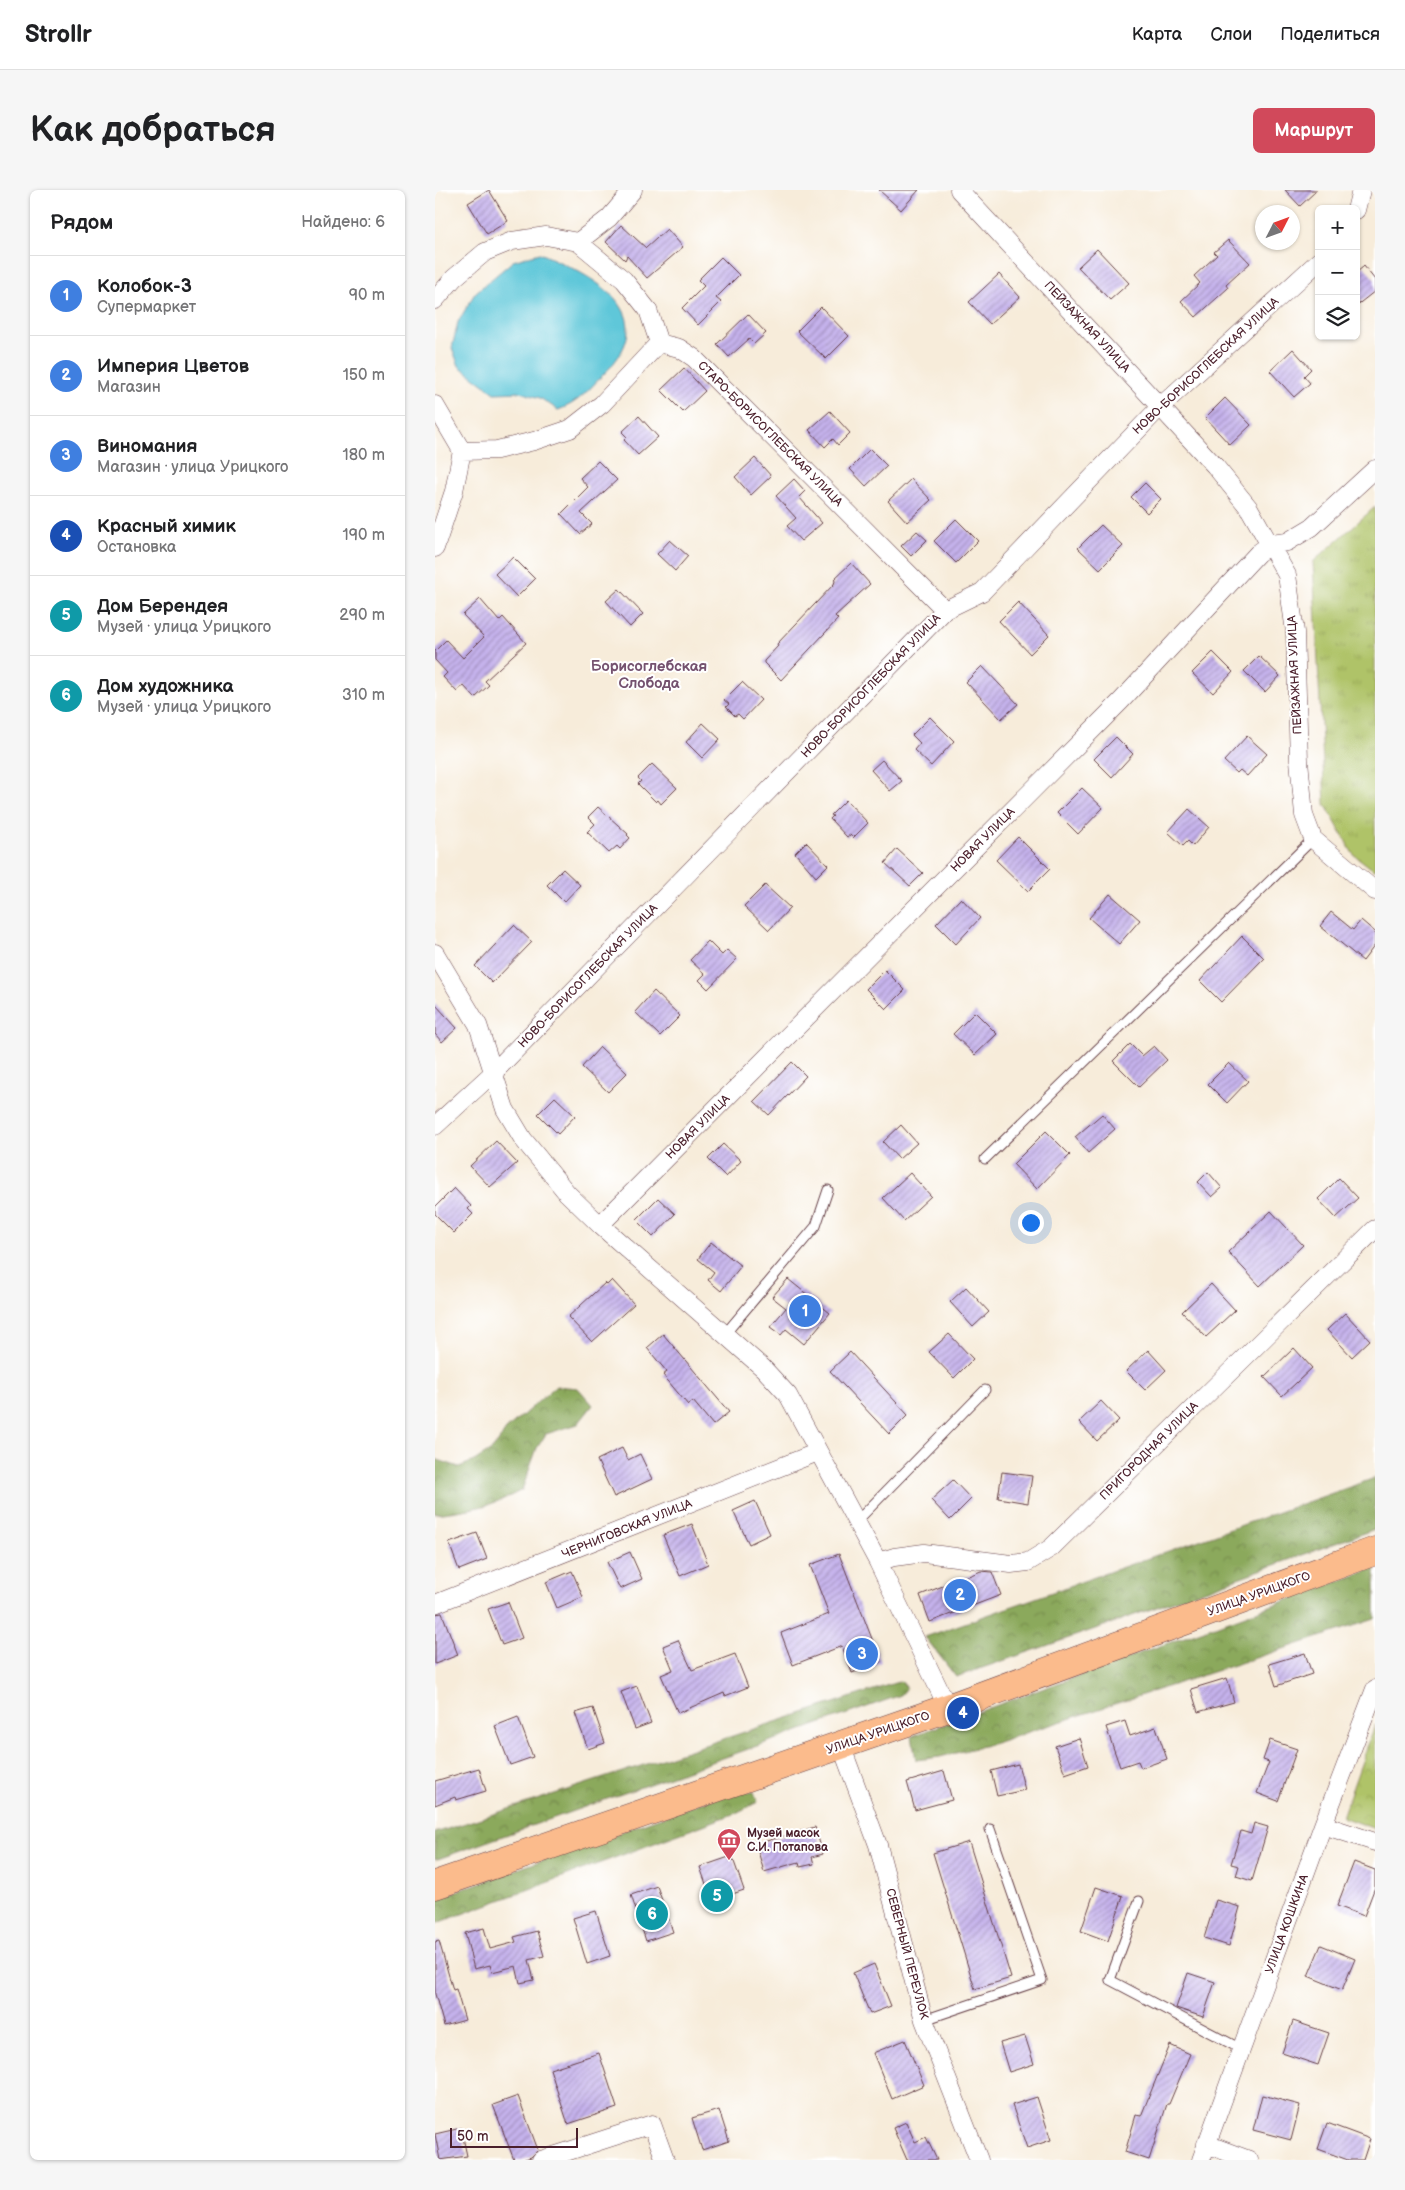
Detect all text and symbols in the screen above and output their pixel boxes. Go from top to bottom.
text: Strollr [25,20,92,49]
text: Карта [1132,24,1182,45]
text: Слои [1210,24,1252,45]
text: Поделиться [1280,24,1380,45]
button: Маршрут [1253,108,1375,153]
text: Как добраться [30,109,276,152]
north arrow [1255,205,1300,250]
map controls [1315,205,1360,340]
button: + [1315,205,1360,250]
text: Рядом [50,210,113,235]
text: Найдено: 6 [301,213,385,232]
button: − [1315,250,1360,295]
text: Колобок-3 [97,275,192,298]
street label: ПЕЙЗАЖНАЯ УЛИЦА [1041,278,1134,376]
text: 1 [63,286,69,305]
text: 90 m [349,286,385,305]
street label: НОВО-БОРИСОГЛЕБСКАЯ УЛИЦА [1130,294,1283,438]
button: layers [1315,295,1360,340]
text: Супермаркет [97,298,196,317]
text: Империя Цветов [97,355,249,378]
street label: СТАРО-БОРИСОГЛЕБСКАЯ УЛИЦА [694,358,846,510]
text: 2 [61,366,71,385]
text: 150 m [343,366,385,385]
text: Магазин [97,378,161,397]
text: Виномания [97,435,198,458]
text: 3 [61,446,71,465]
text: 180 m [343,446,385,465]
text: Магазин · улица Урицкого [97,458,288,477]
text: Красный химик [97,515,236,538]
text: 4 [61,526,71,545]
text: 190 m [343,526,385,545]
text: Остановка [97,538,176,557]
text: Дом Берендея [97,595,228,618]
text: 5 [61,606,71,625]
text: 290 m [339,606,385,625]
street label: НОВО-БОРИСОГЛЕБСКАЯ УЛИЦА [798,610,944,761]
street label: ПЕЙЗАЖНАЯ УЛИЦА [1284,614,1306,735]
text: Музей · улица Урицкого [97,618,271,637]
district label: Борисоглебская Слобода [591,657,707,693]
text: Дом художника [97,675,234,698]
text: 6 [61,686,71,705]
text: 310 m [342,686,385,705]
text: Музей · улица Урицкого [97,698,271,717]
street label: НОВАЯ УЛИЦА [948,804,1019,875]
street label: НОВО-БОРИСОГЛЕБСКАЯ УЛИЦА [515,900,661,1051]
street label: НОВАЯ УЛИЦА [663,1091,734,1162]
your location [1018,1210,1044,1236]
pin: 1 [789,1292,821,1330]
street label: ПРИГОРОДНАЯ УЛИЦА [1097,1398,1202,1503]
street label: ЧЕРНИГОВСКАЯ УЛИЦА [560,1496,695,1562]
street label: УЛИЦА УРИЦКОГО [1206,1568,1313,1620]
pin: 2 [944,1576,976,1614]
pin: 3 [846,1635,878,1673]
pin: 4 [947,1694,979,1732]
street label: УЛИЦА УРИЦКОГО [824,1708,932,1758]
place label: Музей масок С.И. Потапова [747,1826,829,1855]
museum icon: Музей масок С.И. Потапова [716,1827,742,1861]
street label: УЛИЦА КОШКИНА [1262,1872,1312,1976]
pin: 5 [701,1877,733,1915]
street label: СЕВЕРНЫЙ ПЕРЕУЛОК [882,1887,932,2021]
pin: 6 [636,1895,668,1933]
scale bar [450,2125,577,2148]
text: 50 m [457,2128,489,2145]

